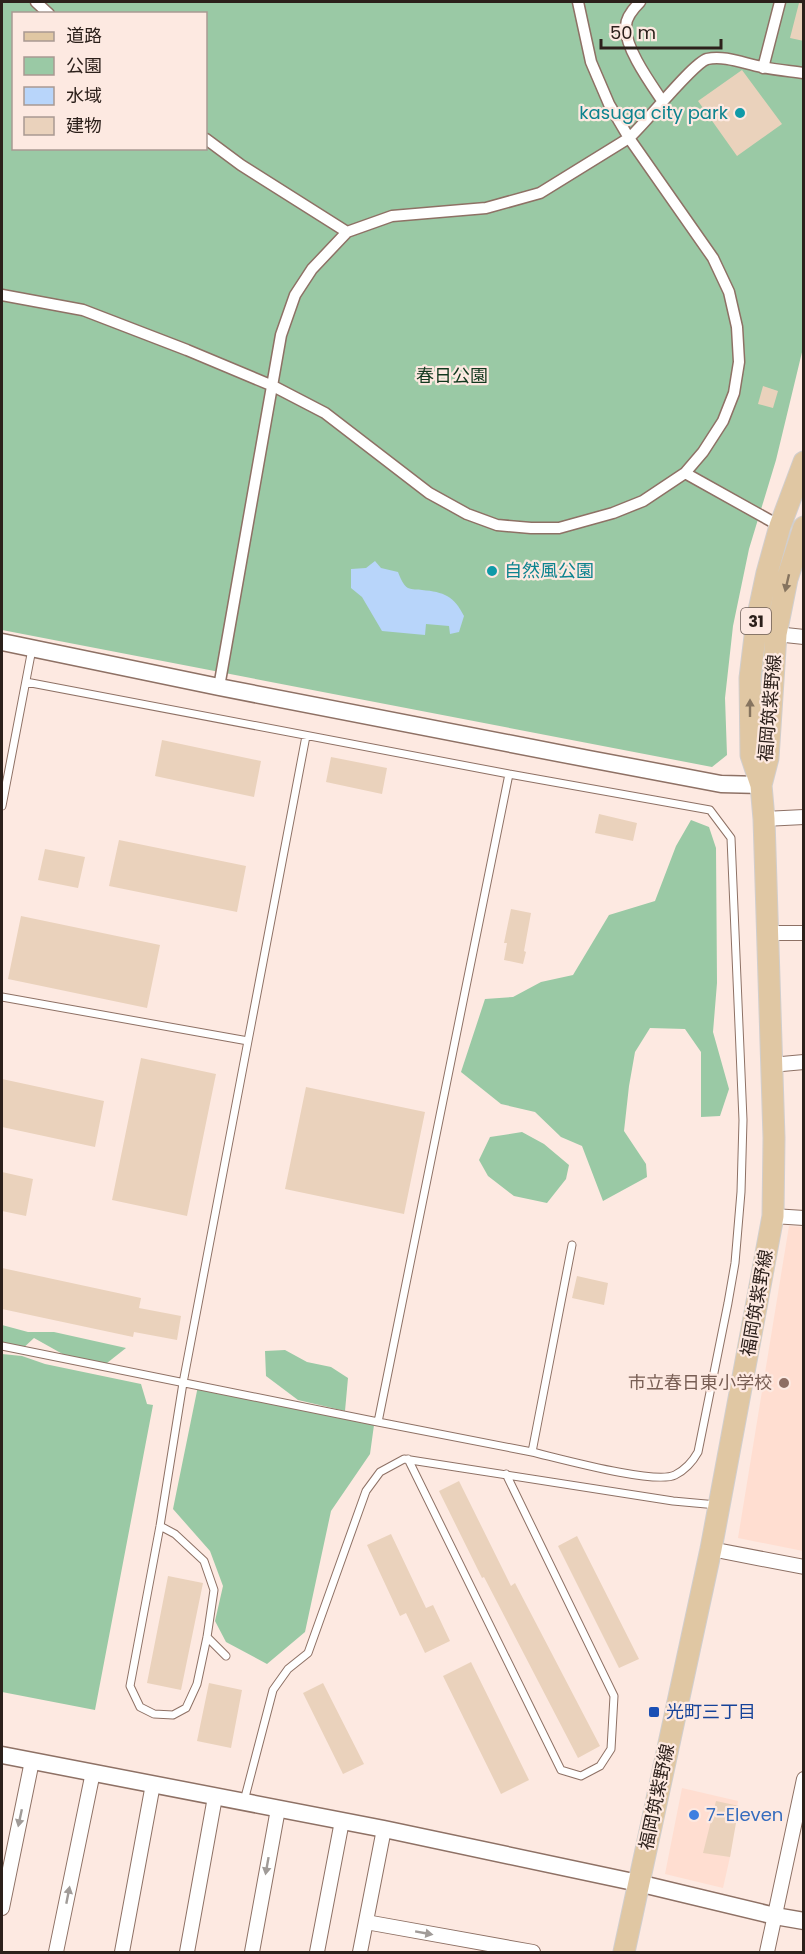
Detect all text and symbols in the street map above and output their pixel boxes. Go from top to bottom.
legend [12,12,207,150]
scale bar [601,12,721,50]
text: 50 m [610,20,656,45]
text: 道路 [66,23,102,48]
text: 公園 [66,53,102,78]
text: 水域 [66,83,102,108]
place label: kasuga city park [579,100,729,125]
marker: kasuga city park [733,106,747,120]
text: 建物 [66,113,102,138]
park label: 春日公園 [416,363,488,388]
place label: 自然風公園 [504,558,594,583]
marker: 自然風公園 [485,564,499,578]
one-way arrow [781,573,791,592]
road number: 31 [741,608,771,634]
street label: 福岡筑紫野線 [752,653,787,763]
one-way arrow [745,698,755,717]
street label: 福岡筑紫野線 [735,1248,778,1358]
place label: 市立春日東小学校 [628,1370,772,1395]
marker: 市立春日東小学校 [777,1376,791,1390]
place label: 光町三丁目 [666,1699,756,1724]
marker: 光町三丁目 [647,1705,661,1719]
street label: 福岡筑紫野線 [633,1741,680,1852]
place label: 7-Eleven [706,1802,783,1827]
marker: 7-Eleven [687,1808,701,1822]
one-way arrow [15,1809,24,1828]
one-way arrow [262,1857,271,1876]
one-way arrow [64,1885,73,1904]
one-way arrow [415,1928,434,1937]

